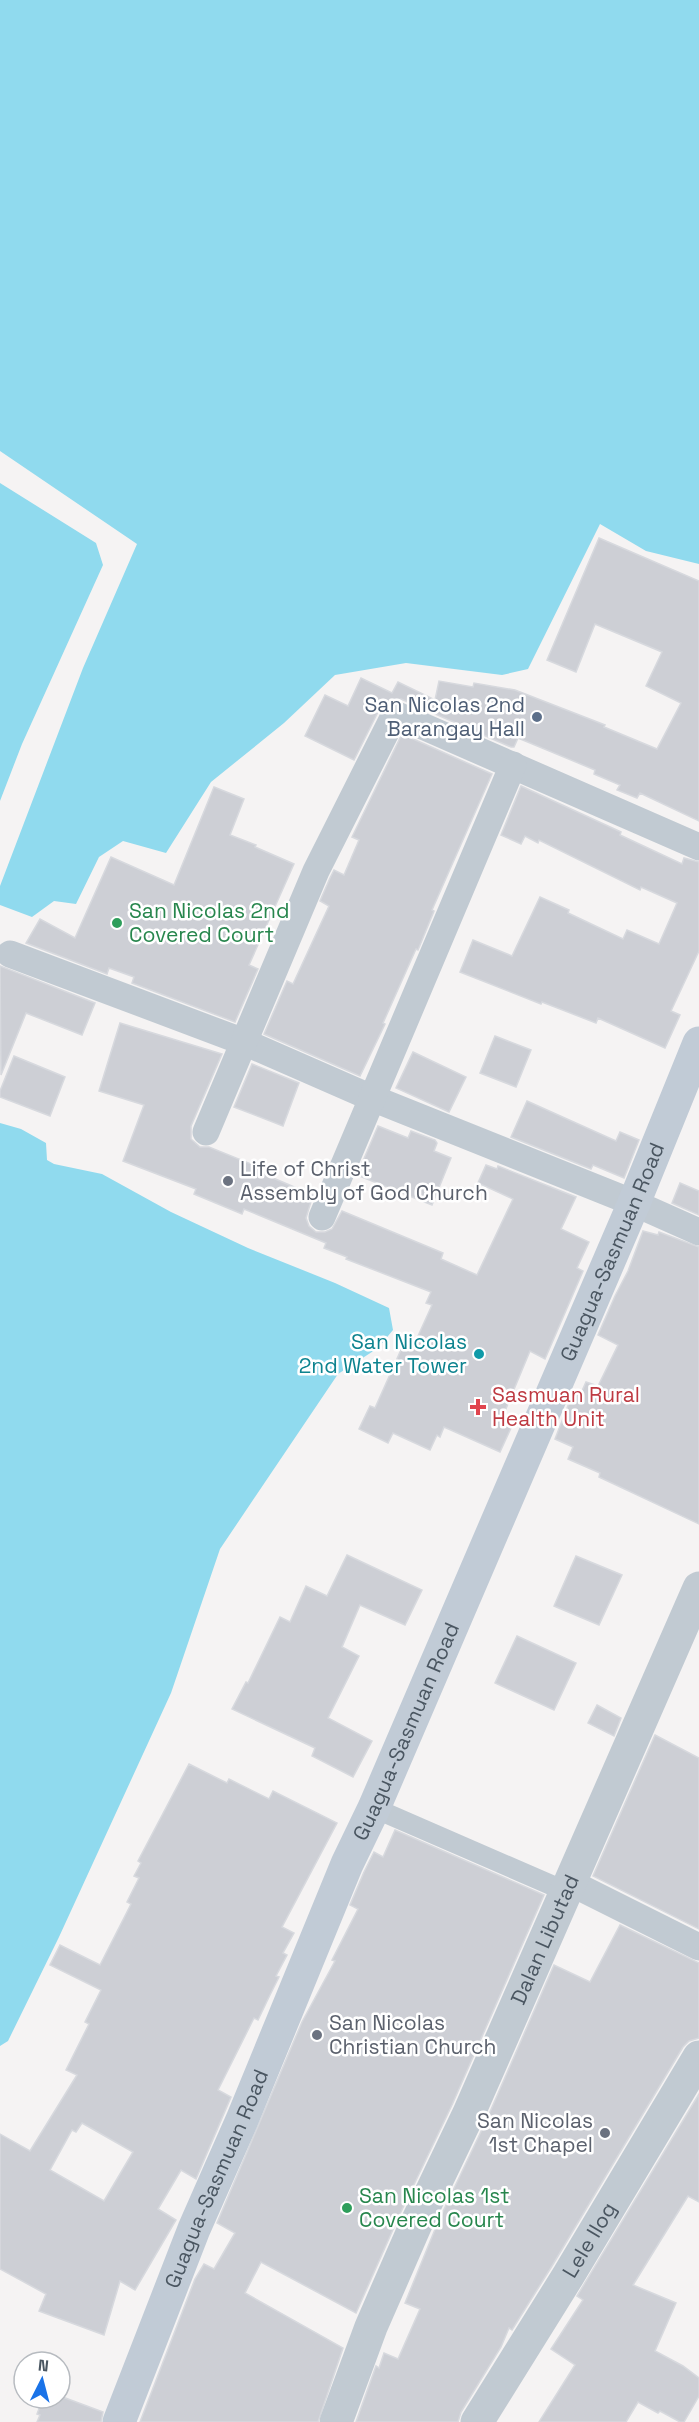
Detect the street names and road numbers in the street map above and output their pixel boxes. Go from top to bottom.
street label: Guagua-Sasmuan Road [554,1138,670,1365]
street label: Guagua-Sasmuan Road [346,1618,465,1845]
street label: Dalan Libutad [504,1870,585,2009]
street label: Guagua-Sasmuan Road [158,2065,274,2292]
street label: Lele Ilog [556,2197,622,2283]

